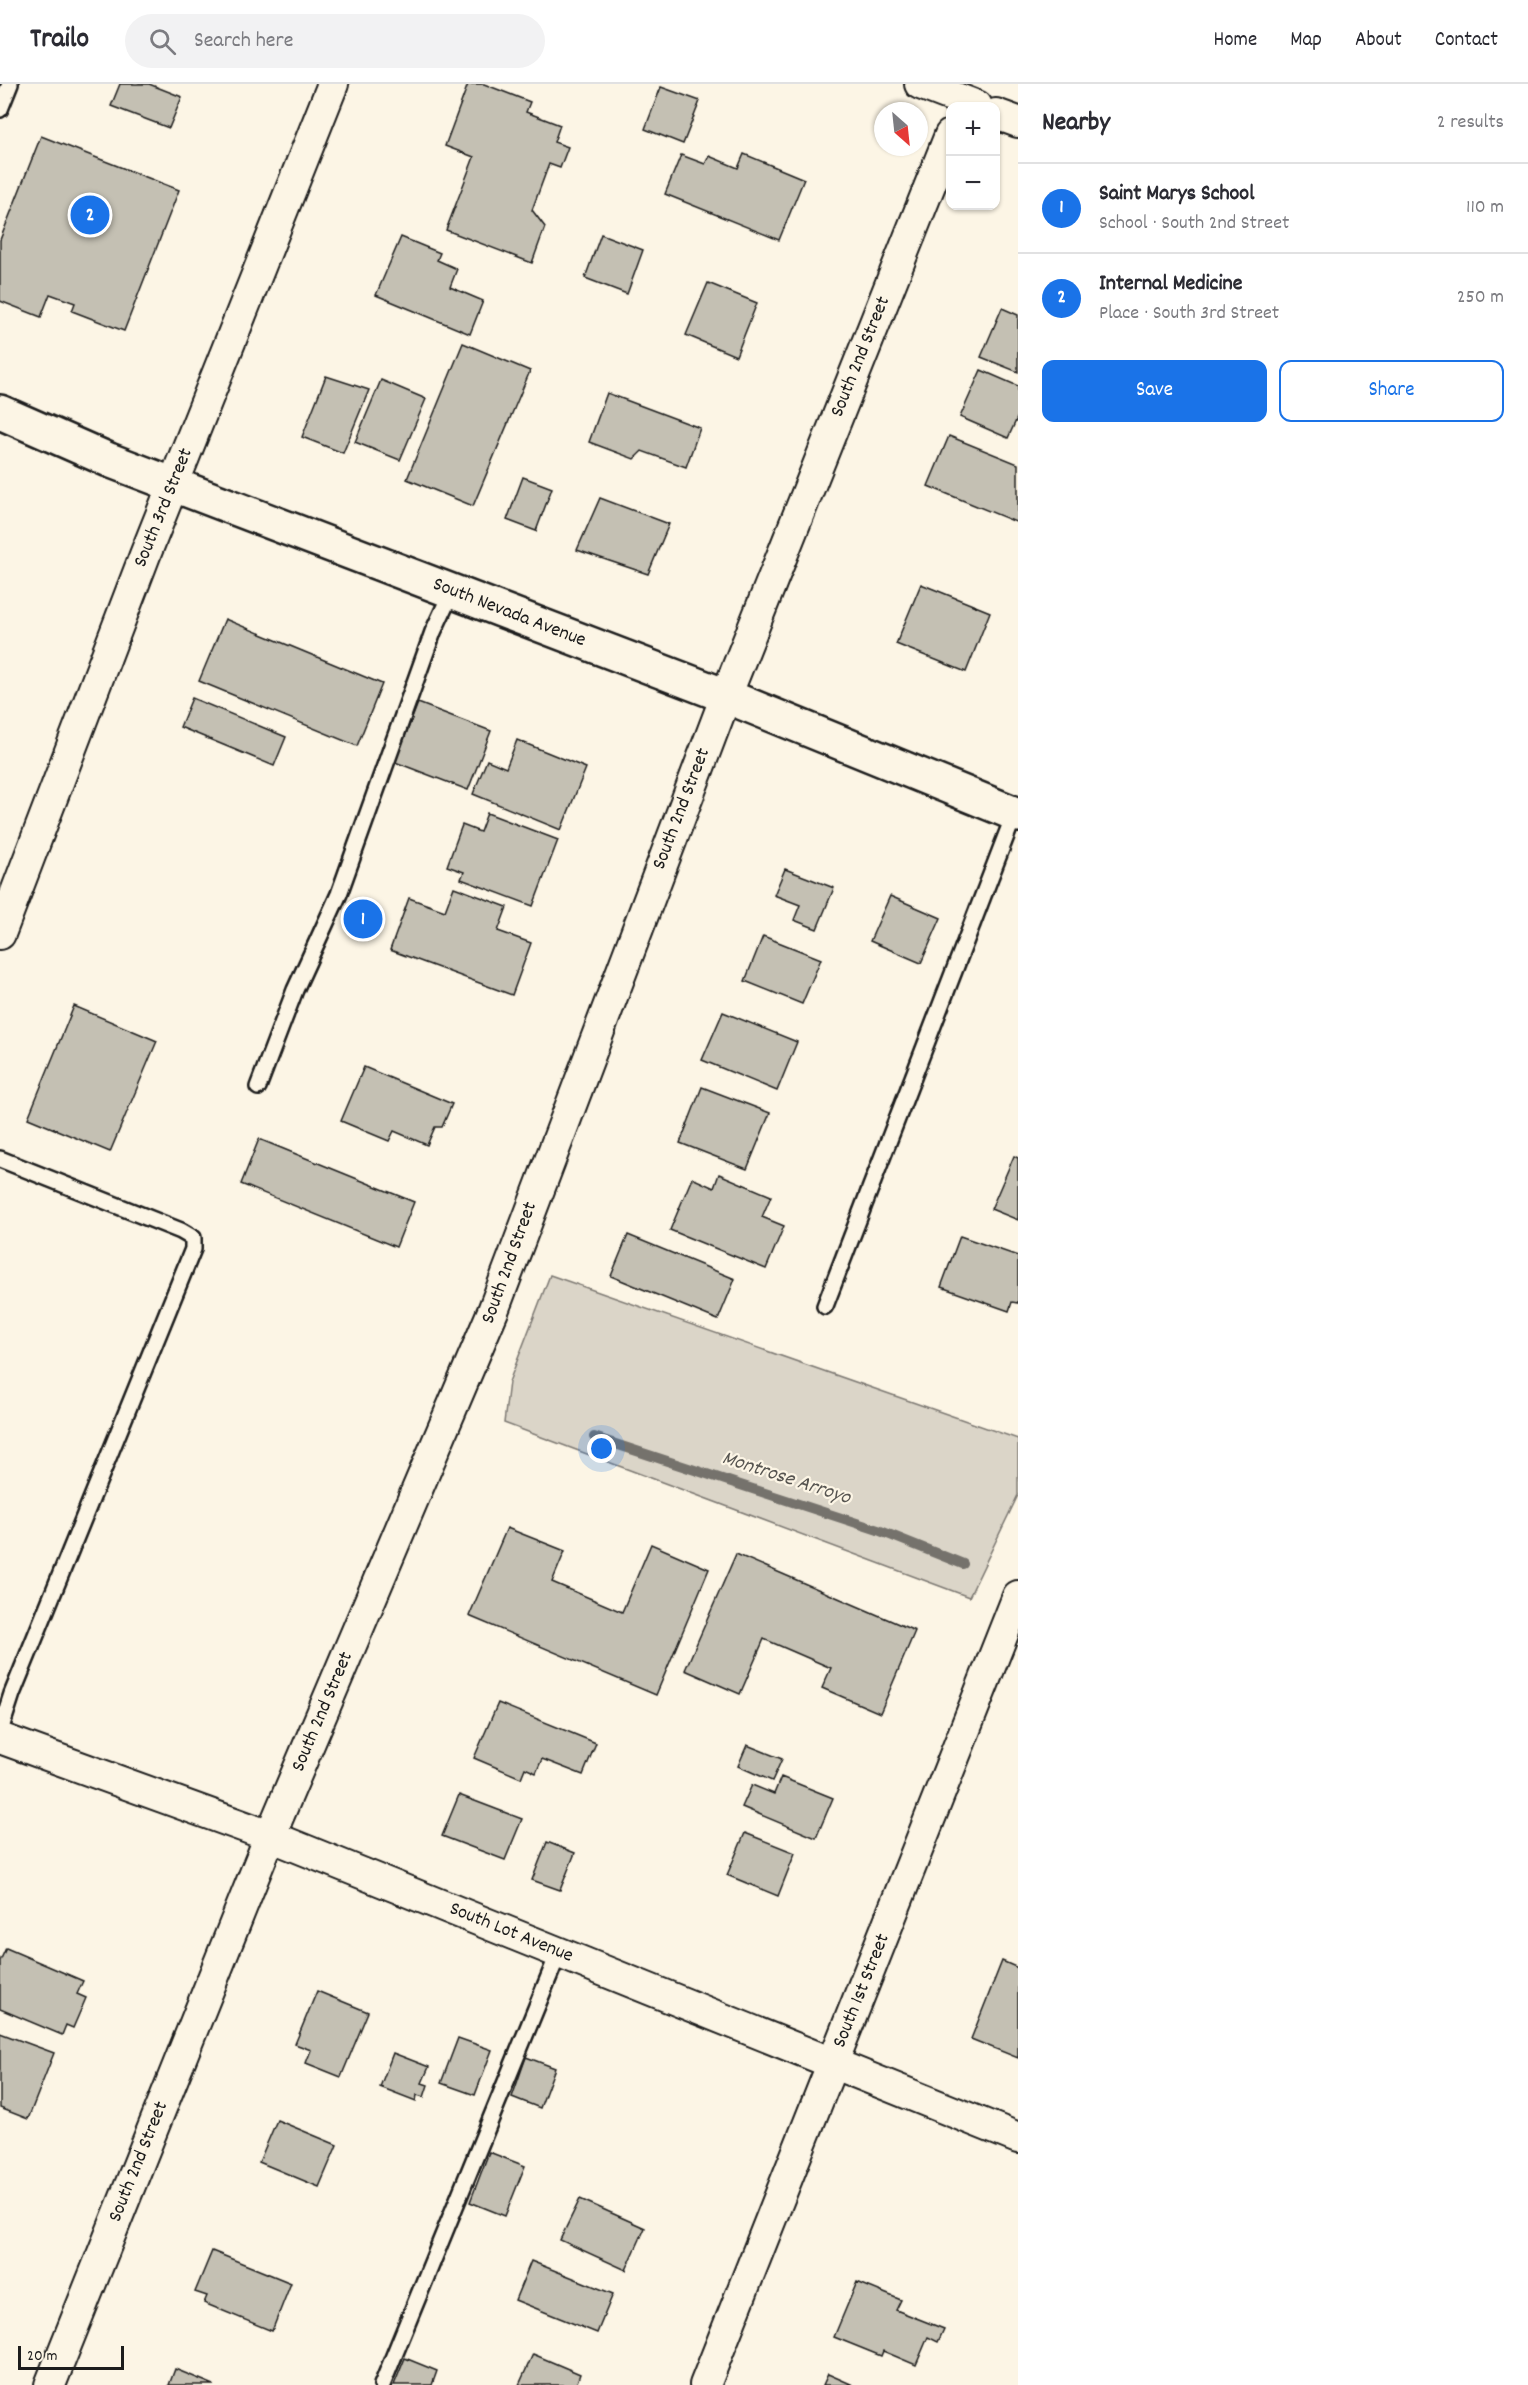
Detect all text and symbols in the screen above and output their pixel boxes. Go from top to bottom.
search box [125,14,545,68]
text: Trailo [30,21,89,61]
icon: search [146,25,179,58]
text: Search here [194,26,293,57]
text: Home [1213,26,1257,56]
text: Map [1290,26,1322,56]
text: About [1355,26,1402,56]
text: Contact [1435,26,1498,56]
north arrow [874,102,928,156]
map controls [946,102,1000,210]
button: + [946,102,1000,156]
text: Nearby [1042,105,1110,142]
text: 2 results [1437,109,1504,137]
button: − [946,156,1000,210]
text: Saint Marys School [1099,179,1254,210]
pin: 2 [70,192,110,238]
text: 1 [1059,194,1064,222]
text: 110 m [1466,194,1504,222]
text: School · South 2nd Street [1099,210,1289,238]
text: Internal Medicine [1099,269,1242,300]
text: 2 [1057,284,1066,312]
text: 250 m [1457,284,1504,312]
street label: South 2nd Street [824,292,898,422]
text: Place · South 3rd Street [1099,300,1279,328]
button: Save [1042,360,1267,422]
button: Share [1279,360,1504,422]
street label: South 3rd Street [127,444,201,572]
street label: South Nevada Avenue [428,571,590,655]
street label: South 2nd Street [646,744,718,874]
pin: 1 [344,896,382,942]
street label: South 2nd Street [475,1198,545,1328]
your location [587,1434,616,1463]
water label: Montrose Arroyo [718,1444,856,1514]
street label: South 2nd Street [285,1648,361,1776]
street label: South Lot Avenue [445,1895,577,1971]
street label: South 1st Street [826,1930,898,2052]
street label: South 2nd Street [102,2097,176,2227]
scale bar [18,2343,124,2370]
text: 20 m [27,2345,57,2368]

